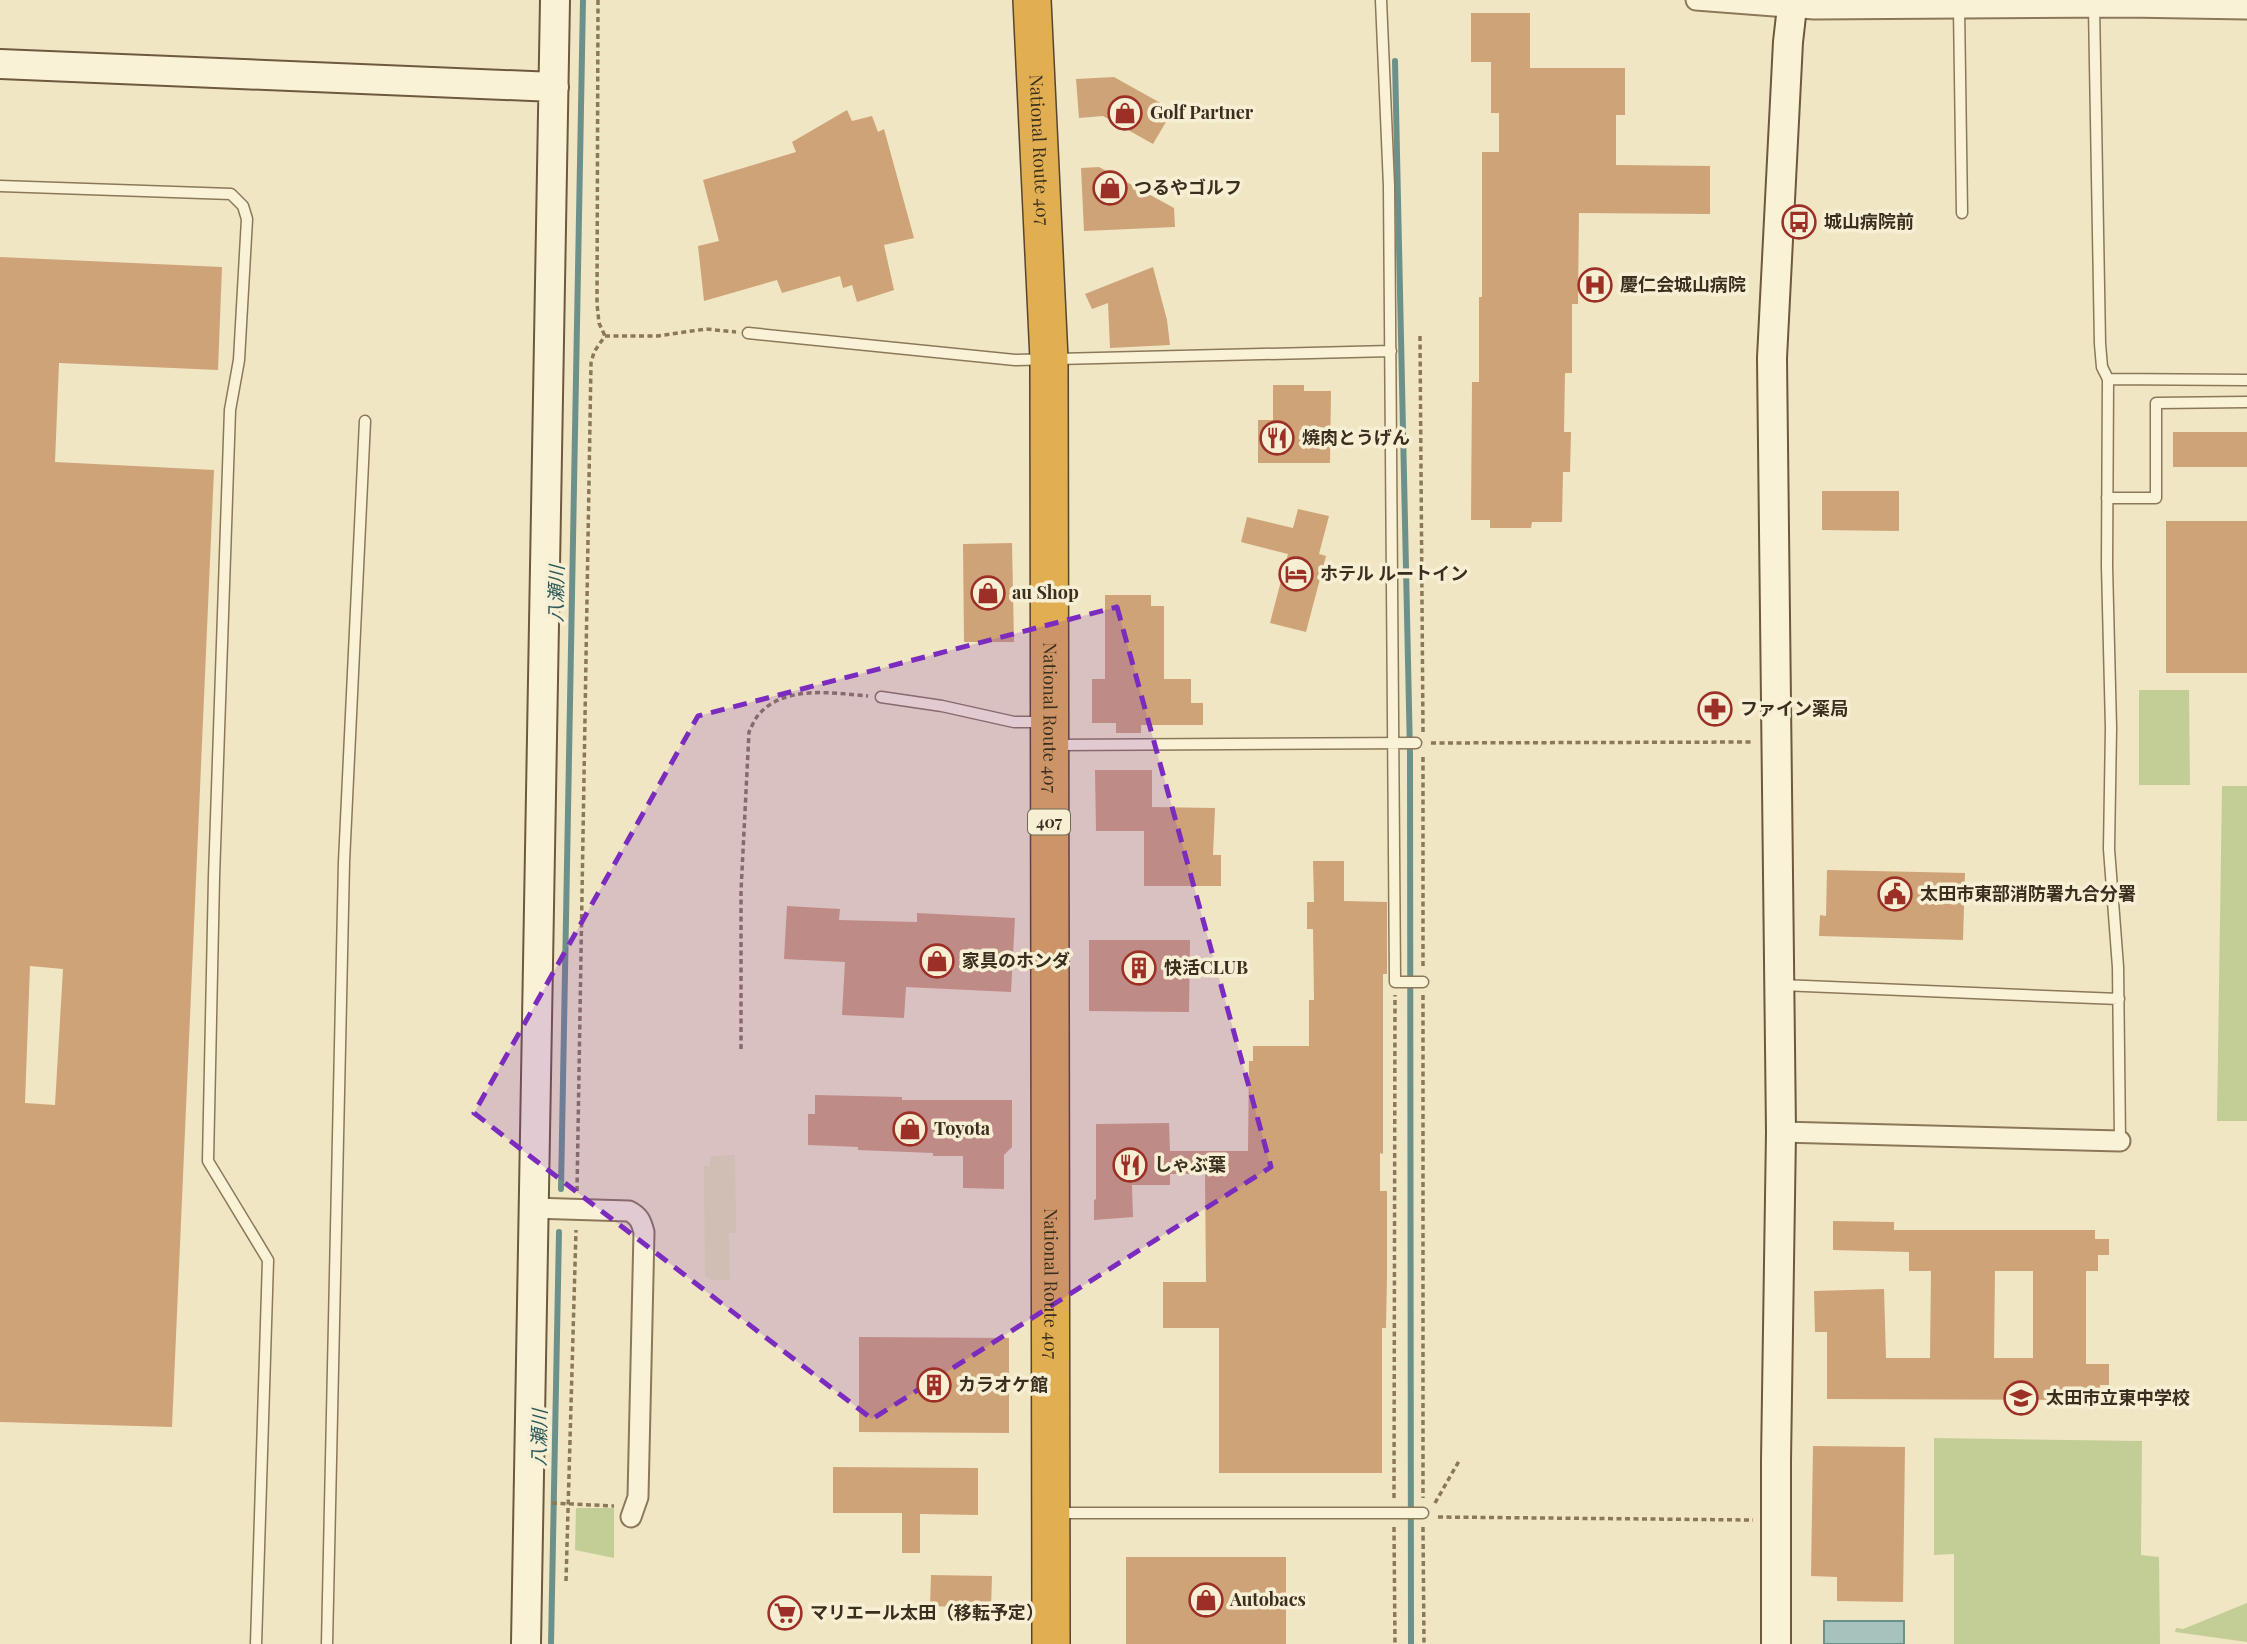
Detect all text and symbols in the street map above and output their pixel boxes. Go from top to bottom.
street label: National Route 407 [1025,74,1056,226]
shop icon: Golf Partner [1106,94,1144,132]
place label: Golf Partner [1150,100,1254,124]
shop icon: つるやゴルフ [1091,169,1129,207]
place label: つるやゴルフ [1134,175,1242,199]
bus stop icon: 城山病院前 [1780,203,1818,241]
place label: 城山病院前 [1824,209,1914,233]
hospital icon: 慶仁会城山病院 [1576,266,1614,304]
place label: 慶仁会城山病院 [1620,272,1746,296]
restaurant icon: 焼肉とうげん [1258,419,1296,457]
place label: 焼肉とうげん [1302,425,1410,449]
hotel icon: ホテル ルートイン [1277,555,1315,593]
place label: ホテル ルートイン [1320,561,1468,585]
water label: 八瀬川 [542,563,569,623]
shop icon: au Shop [969,574,1007,612]
place label: au Shop [1012,580,1079,604]
street label: National Route 407 [1038,642,1063,794]
pharmacy icon: ファイン薬局 [1696,690,1734,728]
place label: ファイン薬局 [1740,696,1848,720]
road number: 407 [1028,810,1070,834]
public building icon: 太田市東部消防署九合分署 [1876,875,1914,913]
place label: 太田市東部消防署九合分署 [1920,881,2136,905]
shop icon: 家具のホンダ [918,942,956,980]
place label: 家具のホンダ [962,948,1070,972]
building icon: 快活CLUB [1120,949,1158,987]
place label: 快活CLUB [1164,955,1248,979]
shop icon: Toyota [891,1110,929,1148]
place label: Toyota [934,1116,991,1140]
restaurant icon: しゃぶ葉 [1111,1146,1149,1184]
place label: しゃぶ葉 [1154,1152,1226,1176]
street label: National Route 407 [1039,1208,1064,1360]
building icon: カラオケ館 [915,1366,953,1404]
place label: カラオケ館 [958,1372,1048,1396]
school or university icon: 太田市立東中学校 [2002,1379,2040,1417]
place label: 太田市立東中学校 [2046,1385,2190,1409]
water label: 八瀬川 [525,1407,552,1467]
shop icon: Autobacs [1187,1581,1225,1619]
place label: Autobacs [1229,1587,1306,1611]
supermarket icon: マリエール太田（移転予定） [766,1594,804,1632]
place label: マリエール太田（移転予定） [810,1600,1044,1624]

